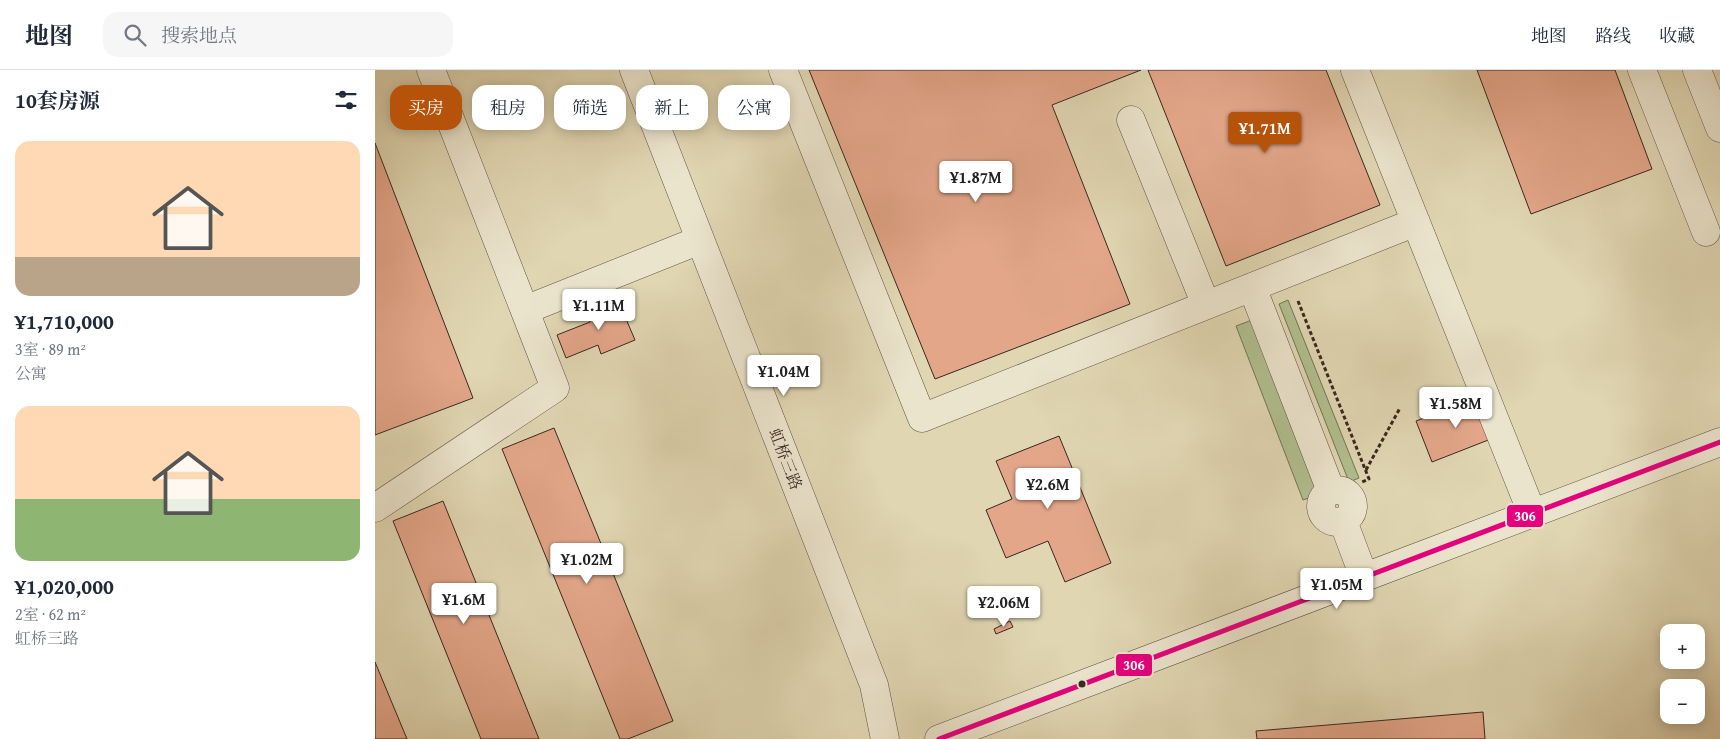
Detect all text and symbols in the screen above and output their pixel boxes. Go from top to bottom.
search box [103,12,453,57]
text: 地图 [25,18,73,53]
icon: search [121,21,149,49]
text: 搜索地点 [161,21,237,49]
text: 地图 [1531,22,1567,49]
text: 路线 [1595,22,1631,49]
text: 收藏 [1659,22,1695,49]
text: 10套房源 [15,85,100,116]
chip: 买房 [390,85,462,130]
chip: 租房 [472,85,544,130]
chip: 筛选 [554,85,626,130]
chip: 新上 [636,85,708,130]
chip: 公寓 [718,85,790,130]
icon: filters [332,86,360,114]
pin: ¥1.71M [1224,112,1306,154]
text: ¥1.71M [1239,116,1291,140]
pin: ¥1.87M [935,160,1017,203]
text: ¥1.87M [950,165,1002,189]
icon: home [143,173,233,263]
pin: ¥1.11M [558,288,640,331]
text: ¥1.11M [573,293,625,317]
text: ¥1,710,000 [15,306,114,337]
text: 3室 · 89 m² [15,337,86,361]
pin: ¥1.04M [743,354,825,397]
text: ¥1.04M [758,359,810,383]
text: 公寓 [15,361,47,385]
pin: ¥1.58M [1415,386,1497,429]
text: ¥1.58M [1430,391,1482,415]
street label: 虹桥三路 [763,425,809,493]
icon: home [143,438,233,528]
pin: ¥2.6M [1013,468,1083,510]
text: ¥2.6M [1026,472,1070,496]
line badge: 306 [1506,504,1544,528]
text: 306 [1514,506,1536,526]
pin: ¥1.02M [546,542,628,585]
text: ¥1.02M [561,547,613,571]
pin: ¥1.05M [1296,568,1378,610]
text: ¥1,020,000 [15,571,114,602]
text: ¥1.05M [1311,572,1363,596]
pin: ¥1.6M [429,582,499,625]
pin: ¥2.06M [963,586,1045,628]
text: ¥1.6M [442,587,486,611]
text: ¥2.06M [978,590,1030,614]
text: 2室 · 62 m² [15,602,86,626]
map controls [1660,624,1705,724]
button: + [1660,624,1705,669]
text: 虹桥三路 [15,626,79,650]
line badge: 306 [1115,653,1153,677]
text: 306 [1123,655,1145,675]
unlabelled marker [1077,679,1087,689]
button: − [1660,679,1705,724]

